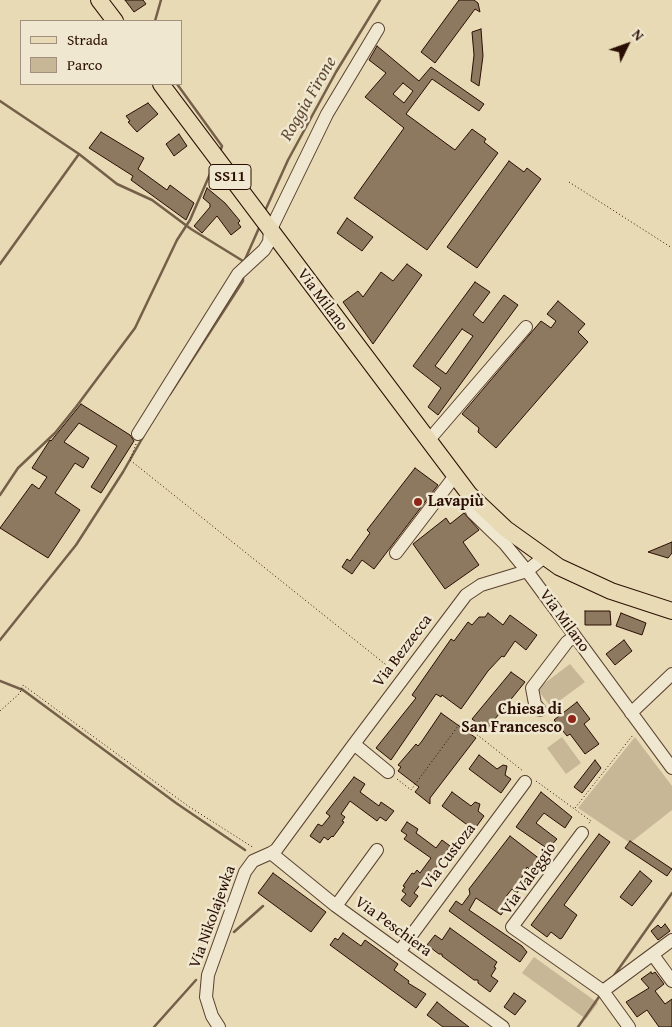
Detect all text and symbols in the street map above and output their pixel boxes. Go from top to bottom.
legend [20,20,182,85]
north arrow [602,20,652,70]
text: N [628,25,649,45]
text: Strada [67,29,108,50]
water label: Roggia Firone [276,53,342,145]
text: Parco [67,54,102,75]
road number: SS11 [209,164,251,190]
street label: Via Milano [292,265,352,335]
place label: Lavapiù [428,492,484,512]
marker: Lavapiù [412,496,424,508]
street label: Via Milano [535,586,593,656]
street label: Via Bezzecca [369,611,437,691]
place label: Chiesa di San Francesco [461,700,562,738]
marker: Chiesa di San Francesco [566,713,578,725]
street label: Via Custoza [418,820,480,894]
street label: Via Valeggio [497,839,561,919]
street label: Via Nikolajewka [186,863,240,971]
street label: Via Peschiera [351,893,435,961]

